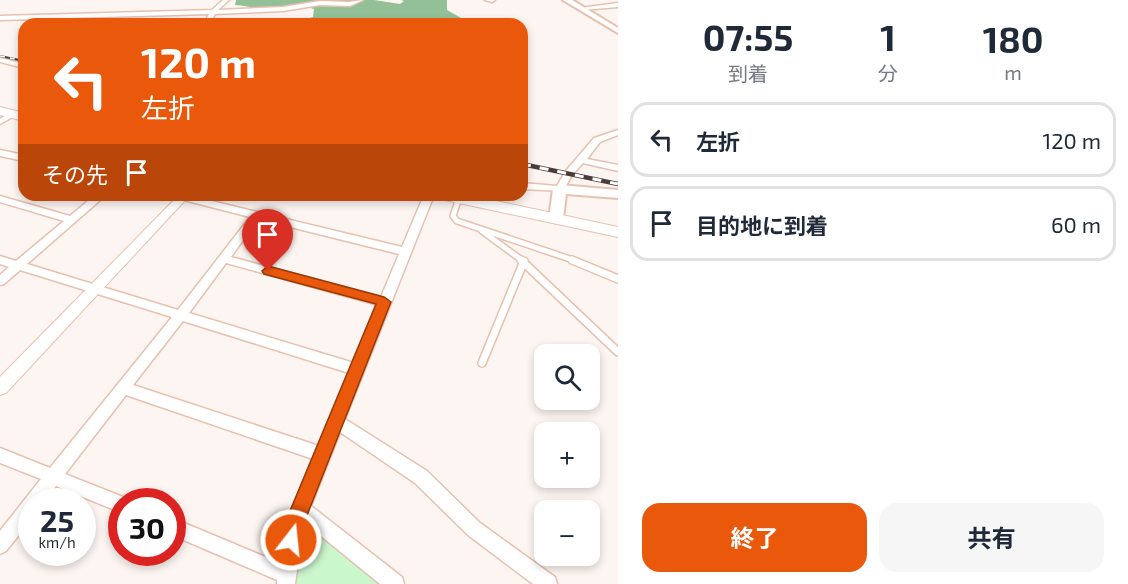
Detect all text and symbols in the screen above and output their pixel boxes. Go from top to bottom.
text: 07:55 [703,15,793,58]
text: 1 [880,15,896,58]
text: 180 [983,17,1043,60]
text: 120 m [141,36,256,86]
icon: left [42,42,120,120]
text: m [1004,60,1022,84]
text: 到着 [728,61,768,85]
text: 分 [878,61,898,85]
text: 左折 [141,91,195,123]
icon: left [645,123,678,156]
text: 120 m [1042,127,1101,153]
text: 左折 [696,128,740,154]
icon: arrive [120,156,153,189]
text: その先 [42,161,108,187]
icon: arrive [645,207,678,240]
pin [242,209,293,271]
text: 60 m [1051,211,1101,237]
text: 目的地に到着 [696,212,828,238]
icon: arrive [251,218,284,251]
map controls [534,344,600,566]
button: search [534,344,600,410]
button: + [534,422,600,488]
speed limit sign: 30 [108,488,186,566]
button: − [534,500,600,566]
text: 25 [40,502,74,538]
button: 終了 [642,503,867,572]
button: 共有 [879,503,1104,572]
position arrow [259,508,323,572]
text: km/h [38,533,76,551]

